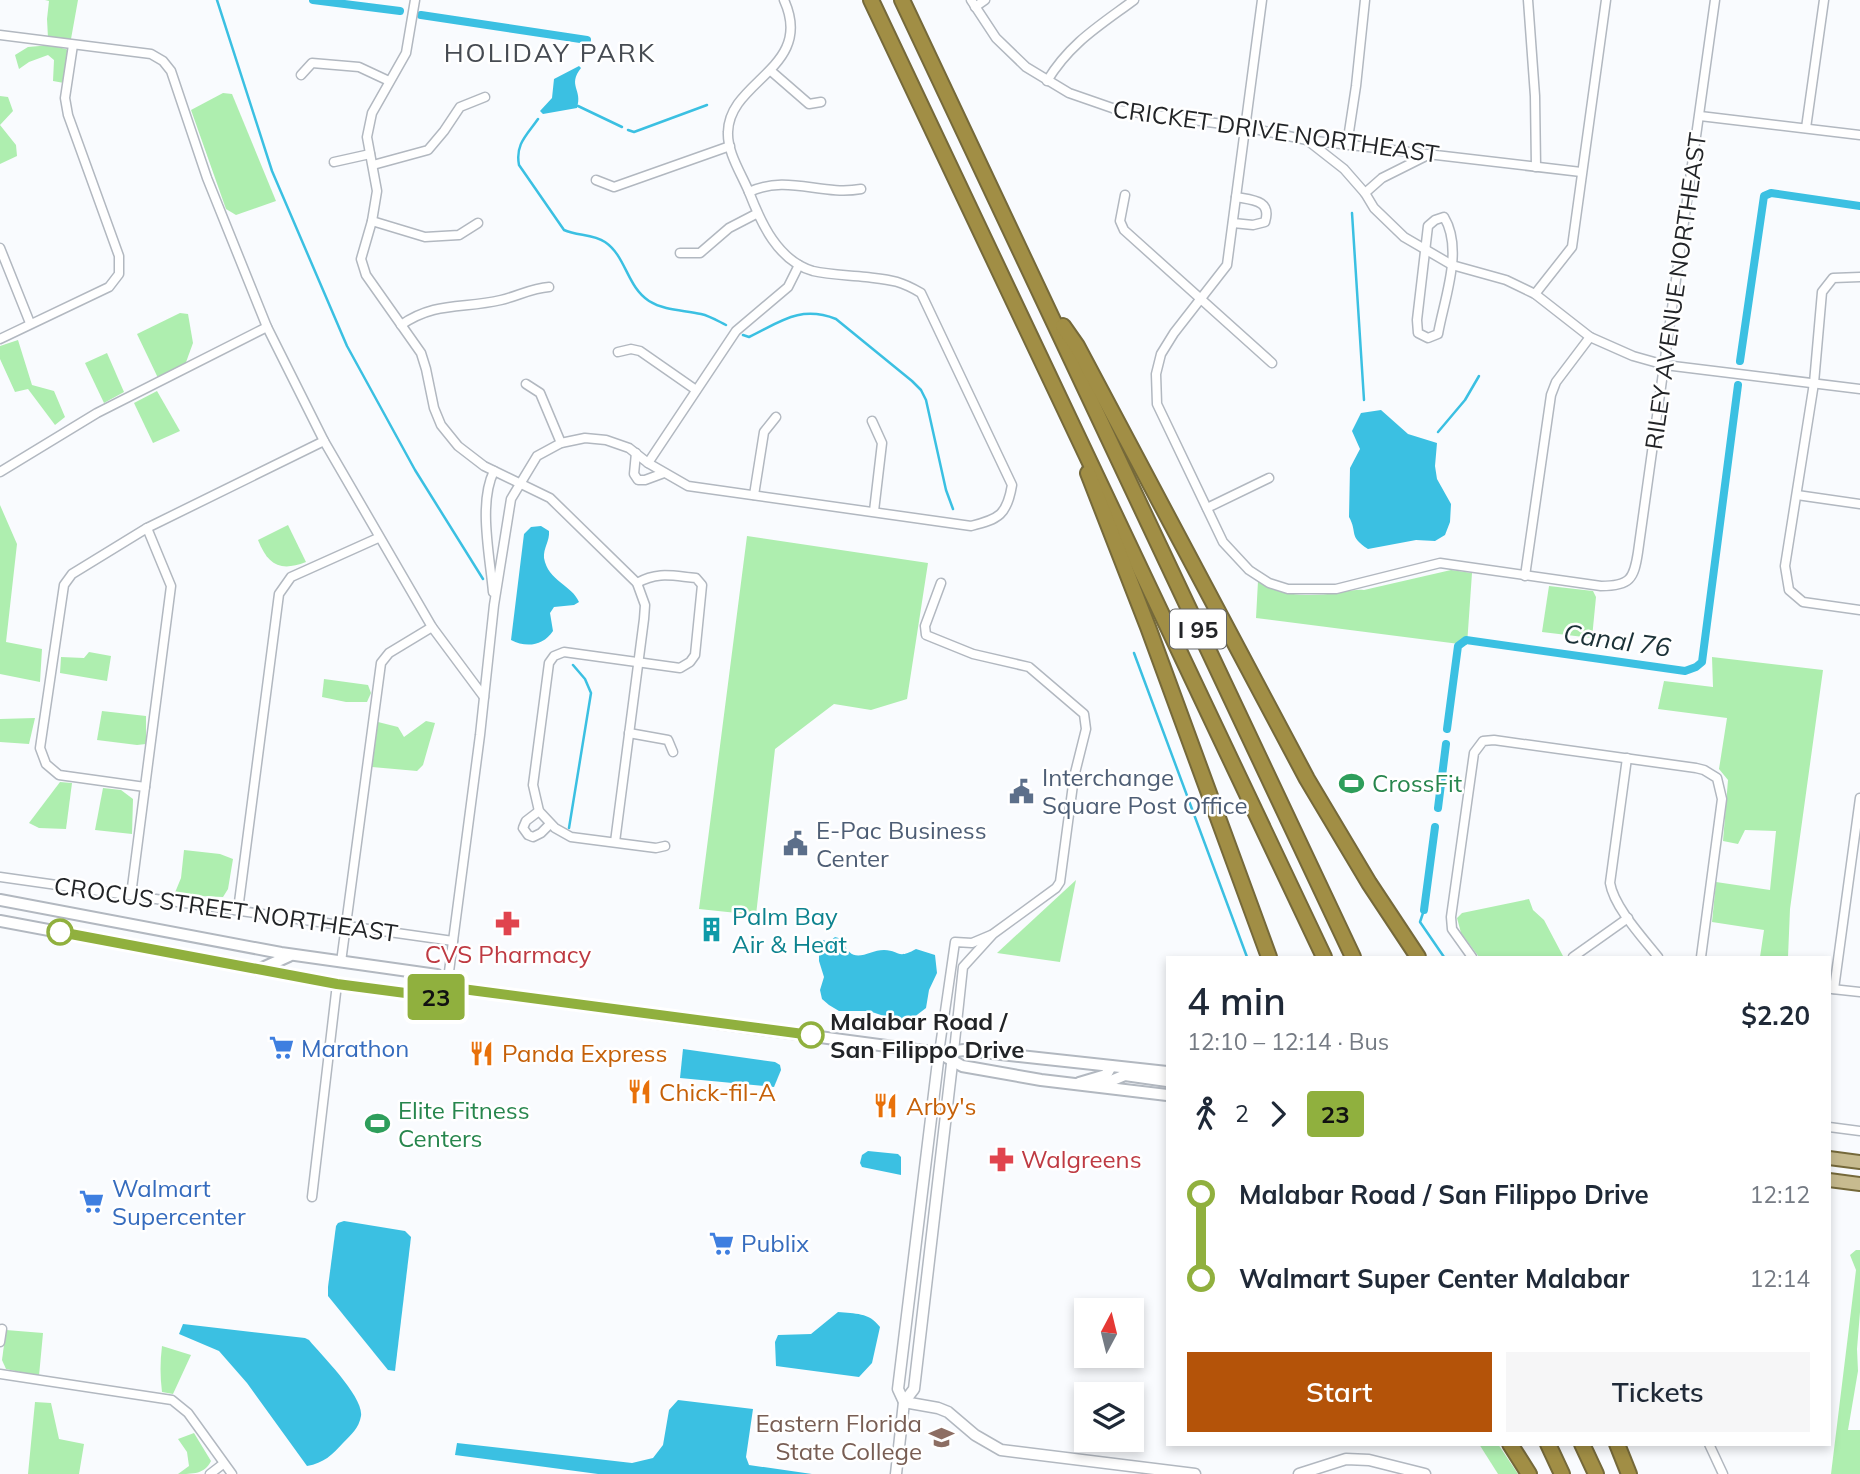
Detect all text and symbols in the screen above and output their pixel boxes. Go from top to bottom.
district label: HOLIDAY PARK [444,36,656,69]
street label: CRICKET DRIVE NORTHEAST [1111,93,1442,169]
street label: RILEY AVENUE NORTHEAST [1638,130,1712,451]
road number: I 95 [1170,610,1226,649]
water label: Canal 76 [1561,616,1673,664]
place label: Interchange Square Post Office [1042,762,1247,820]
place label: CrossFit [1372,768,1462,798]
sports icon: CrossFit [1338,769,1366,797]
public building icon: Interchange Square Post Office [1008,777,1036,805]
place label: E-Pac Business Center [816,815,987,873]
public building icon: E-Pac Business Center [782,830,810,858]
street label: CROCUS STREET NORTHEAST [52,870,400,948]
place label: Palm Bay Air & Heat [732,901,847,959]
pharmacy icon: CVS Pharmacy [494,909,522,937]
building icon: Palm Bay Air & Heat [698,916,726,944]
unlabelled marker [47,919,73,945]
place label: CVS Pharmacy [425,939,592,969]
line badge: 23 [404,974,467,1020]
text: 4 min [1187,977,1286,1025]
text: 23 [422,982,450,1012]
text: $2.20 [1741,999,1810,1032]
place label: Malabar Road / San Filippo Drive [830,1006,1024,1064]
marker: Malabar Road / San Filippo Drive [798,1022,824,1048]
text: 12:10 – 12:14 · Bus [1187,1027,1389,1056]
place label: Marathon [301,1033,409,1063]
supermarket icon: Marathon [267,1034,295,1062]
place label: Panda Express [502,1038,667,1068]
restaurant icon: Panda Express [468,1039,496,1067]
place label: Chick-fil-A [659,1077,776,1107]
restaurant icon: Chick-fil-A [625,1078,653,1106]
place label: Arby's [906,1091,977,1121]
restaurant icon: Arby's [872,1092,900,1120]
place label: Elite Fitness Centers [398,1095,530,1153]
icon: walk [1187,1095,1225,1133]
icon: forward [1259,1095,1297,1133]
text: 2 [1235,1099,1249,1128]
text: 23 [1321,1099,1350,1129]
sports icon: Elite Fitness Centers [364,1110,392,1138]
place label: Walgreens [1021,1144,1142,1174]
pharmacy icon: Walgreens [987,1145,1015,1173]
place label: Walmart Supercenter [112,1173,246,1231]
text: Malabar Road / San Filippo Drive [1239,1178,1649,1211]
text: 12:12 [1750,1180,1810,1209]
supermarket icon: Walmart Supercenter [78,1188,106,1216]
place label: Publix [741,1228,809,1258]
supermarket icon: Publix [707,1229,735,1257]
text: Walmart Super Center Malabar [1239,1262,1629,1295]
text: 12:14 [1750,1264,1810,1293]
north arrow [1074,1298,1144,1368]
map controls [1074,1298,1144,1452]
button: Start [1187,1352,1492,1432]
button: Tickets [1506,1352,1810,1432]
button: layers [1074,1382,1144,1452]
place label: Eastern Florida State College [755,1408,922,1466]
school or university icon: Eastern Florida State College [928,1423,956,1451]

